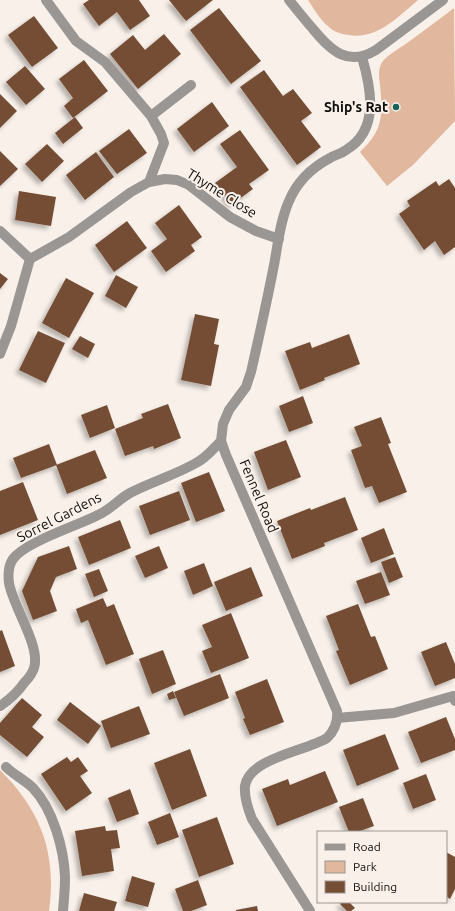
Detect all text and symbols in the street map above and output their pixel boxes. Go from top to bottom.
place label: Ship's Rat [324,99,388,115]
marker: Ship's Rat [391,102,401,112]
street label: Thyme Close [184,165,260,221]
street label: Fennel Road [236,457,282,535]
street label: Sorrel Gardens [14,489,104,545]
legend [317,831,447,903]
text: Road [353,840,381,853]
text: Park [353,860,377,873]
text: Building [353,880,397,893]

